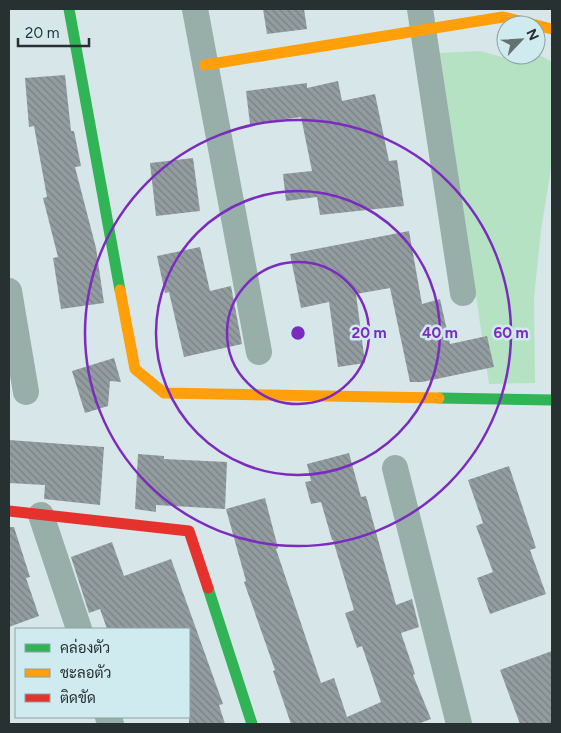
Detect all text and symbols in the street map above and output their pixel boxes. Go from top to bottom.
scale bar [18,15,89,47]
north arrow [496,15,546,65]
text: 20 m [25,24,59,42]
text: N [522,26,542,43]
centre of rings [289,324,307,342]
text: 20 m [351,324,387,342]
text: 40 m [422,324,458,342]
text: 60 m [493,324,529,342]
legend [15,628,190,718]
text: คล่องตัว [60,638,110,657]
text: ชะลอตัว [60,664,111,682]
text: ติดขัด [60,689,96,707]

